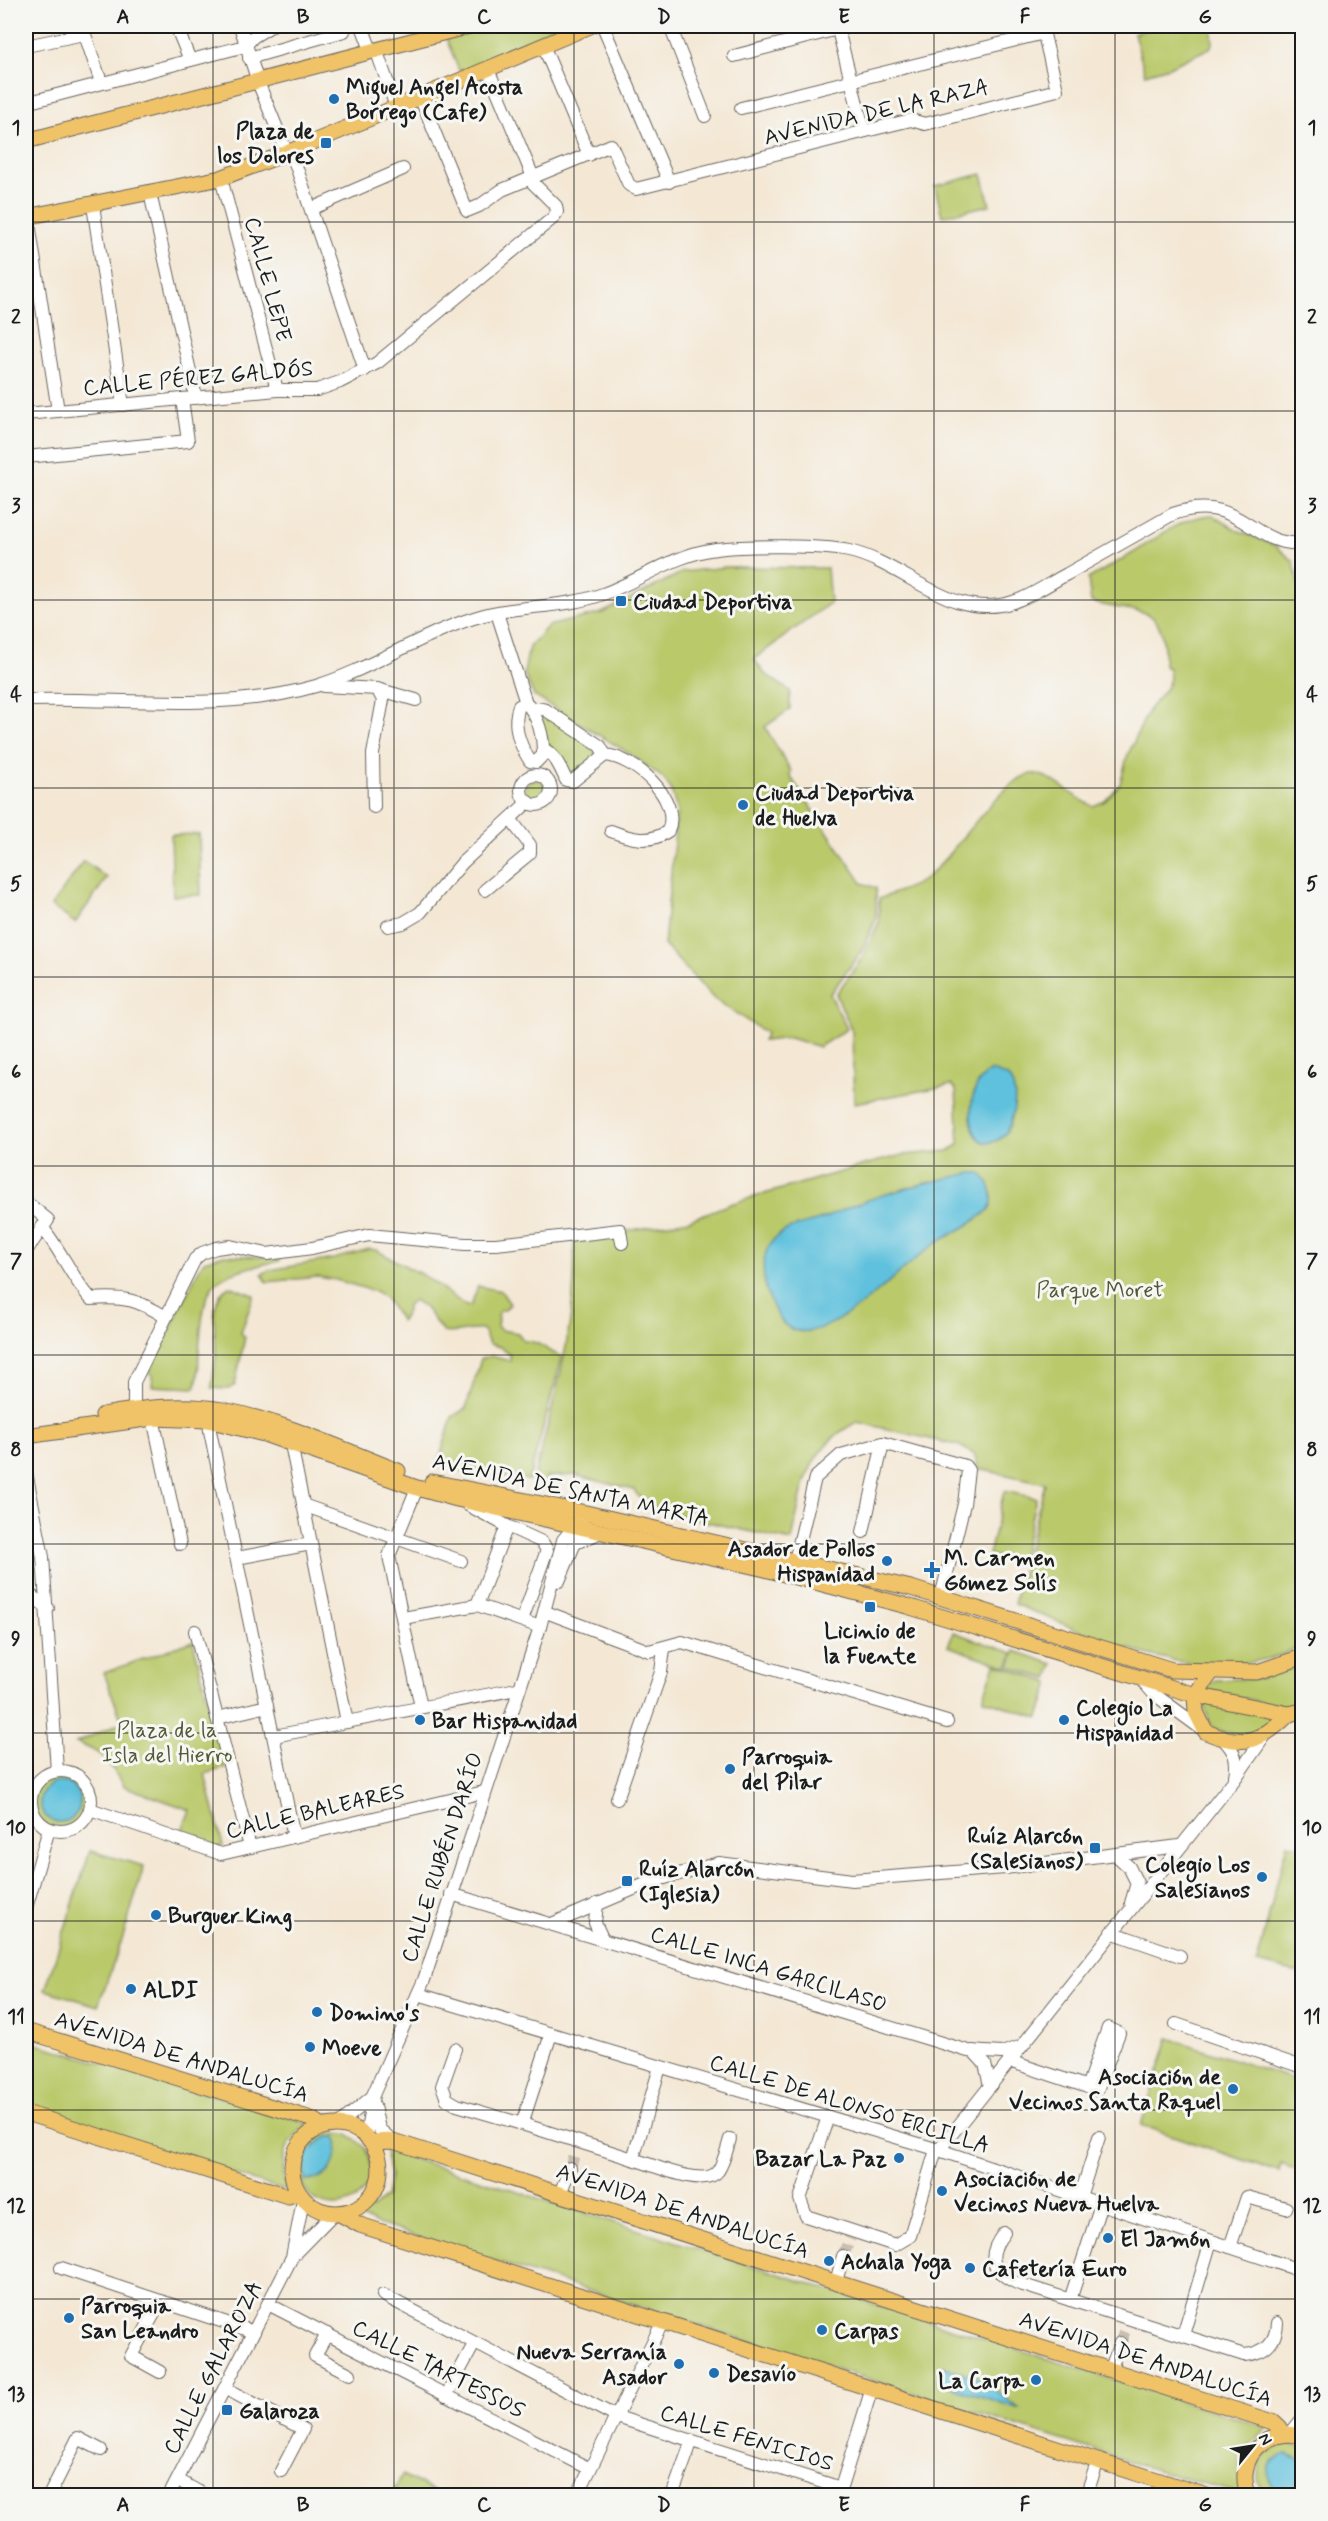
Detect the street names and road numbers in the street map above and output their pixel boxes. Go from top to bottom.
street label: AVENIDA DE LA RAZA [761,73,992,152]
street label: CALLE LEPE [237,214,297,345]
street label: CALLE PÉREZ GALDÓS [82,354,314,403]
street label: AVENIDA DE SANTA MARTA [429,1448,712,1534]
street label: CALLE RUBÉN DARÍO [395,1749,490,1966]
street label: CALLE BALEARES [223,1778,408,1846]
street label: CALLE INCA GARCILASO [647,1921,890,2019]
street label: AVENIDA DE ANDALUCÍA [51,2005,312,2110]
street label: CALLE DE ALONSO ERCILLA [706,2049,993,2161]
street label: AVENIDA DE ANDALUCÍA [552,2157,813,2266]
street label: CALLE GALAROZA [158,2276,270,2459]
street label: AVENIDA DE ANDALUCÍA [1015,2305,1276,2414]
street label: CALLE TARTESSOS [347,2314,529,2425]
street label: CALLE FENICIOS [656,2399,836,2479]

